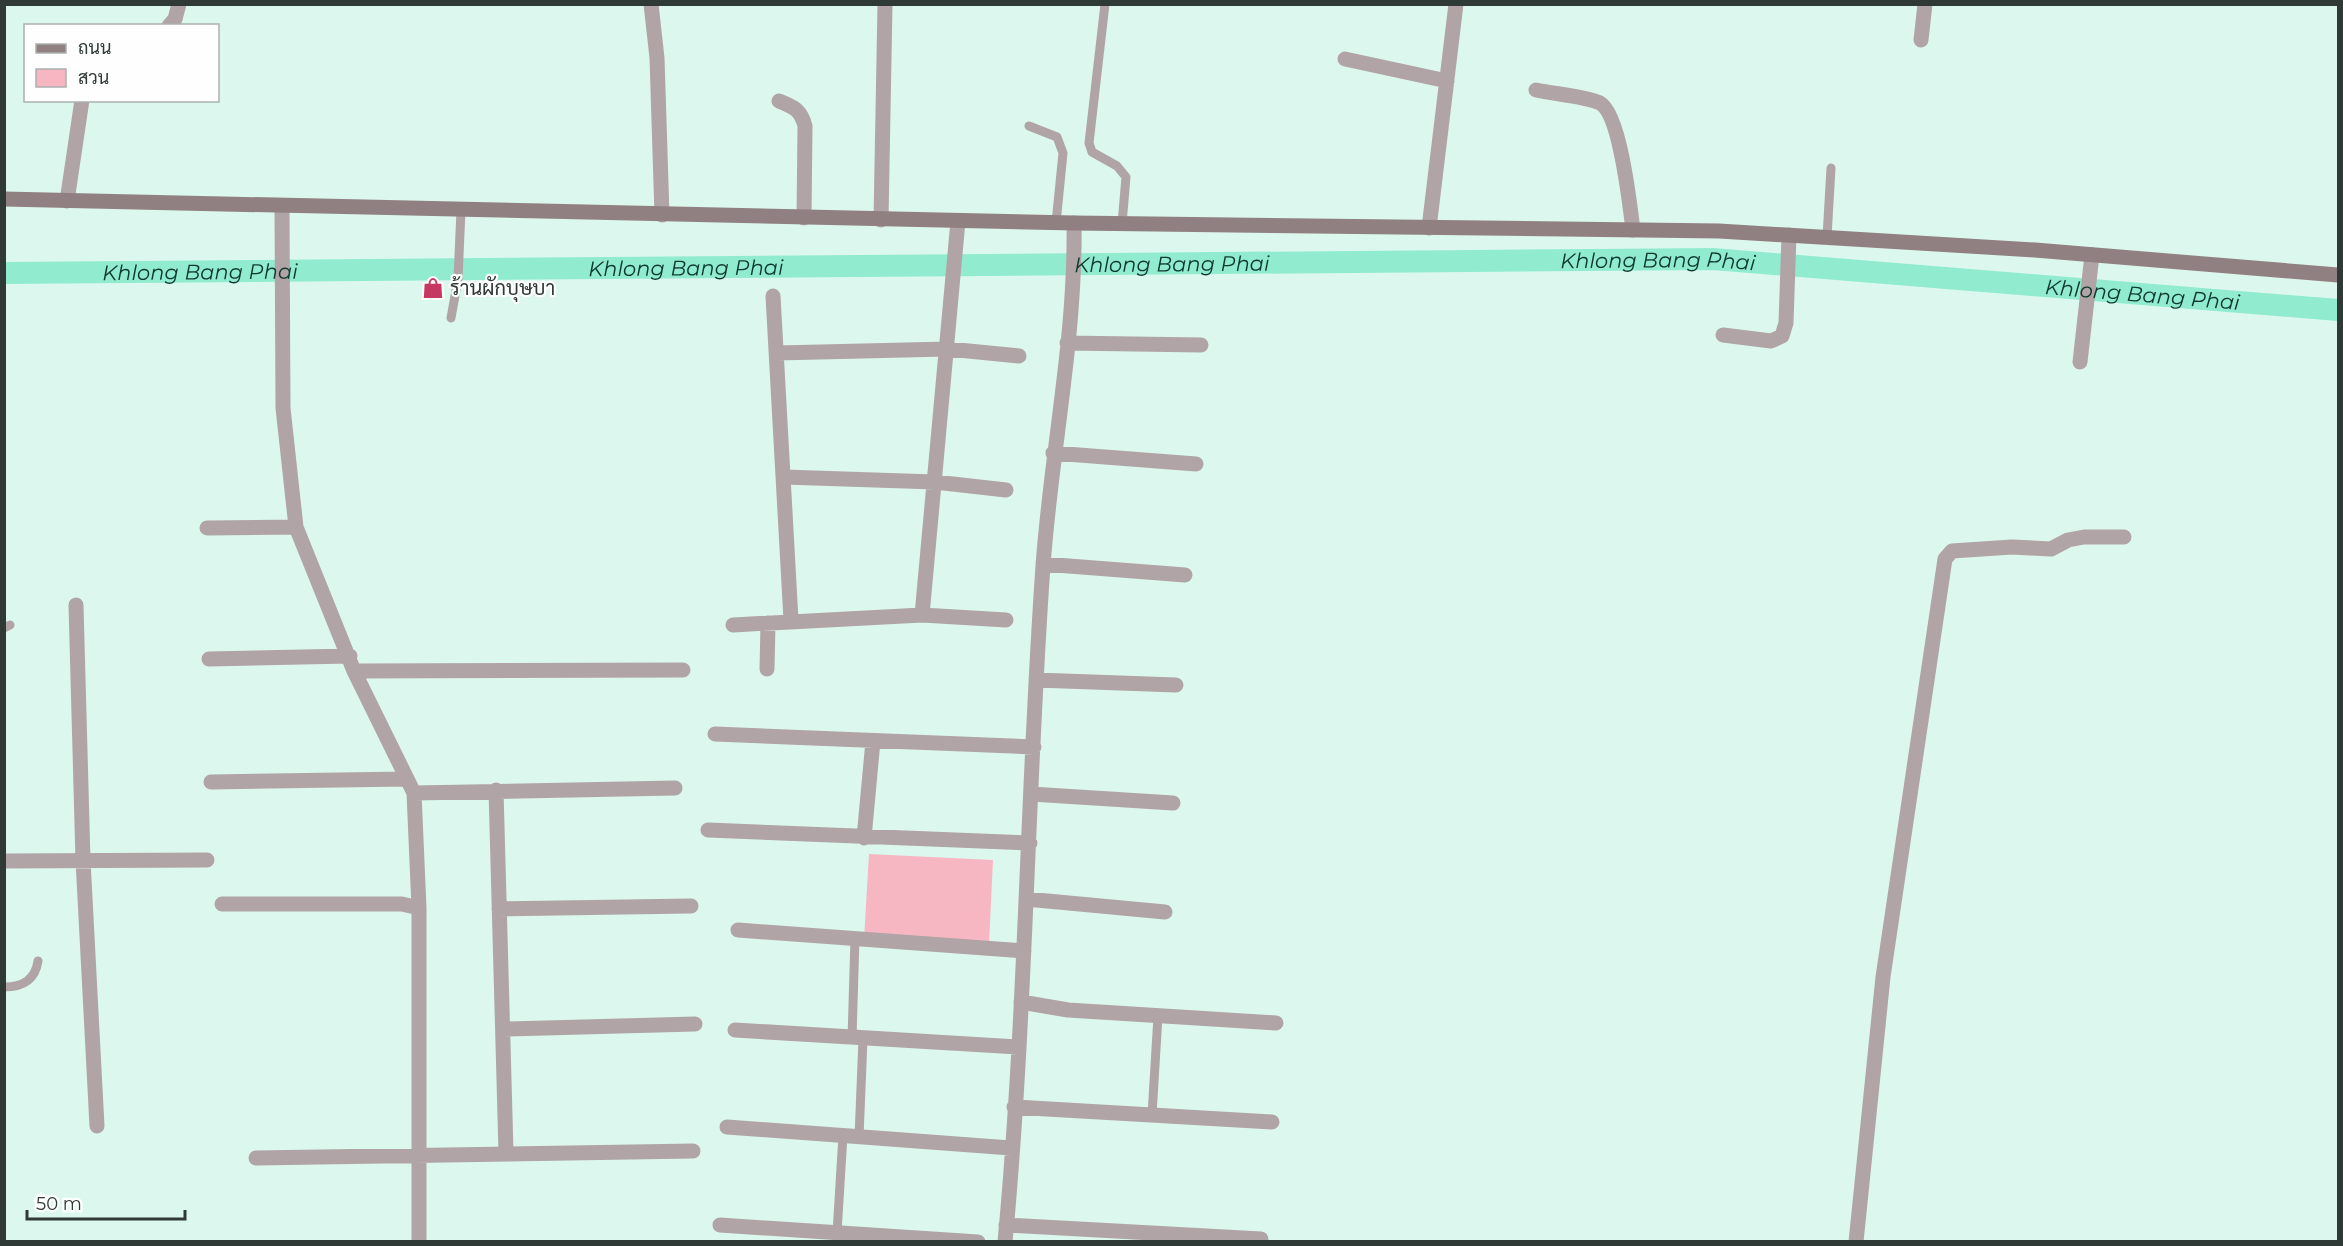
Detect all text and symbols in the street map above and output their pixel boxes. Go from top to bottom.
legend [24,24,219,102]
text: ถนน [78,37,111,59]
text: สวน [78,67,109,89]
water label: Khlong Bang Phai [1560,246,1757,275]
water label: Khlong Bang Phai [1074,250,1270,277]
water label: Khlong Bang Phai [588,254,784,281]
water label: Khlong Bang Phai [102,258,298,285]
water label: Khlong Bang Phai [2044,274,2241,314]
shop icon: ร้านผักบุษบา [421,276,445,300]
place label: ร้านผักบุษบา [450,276,555,302]
scale bar [27,1183,184,1221]
text: 50 m [36,1193,82,1215]

